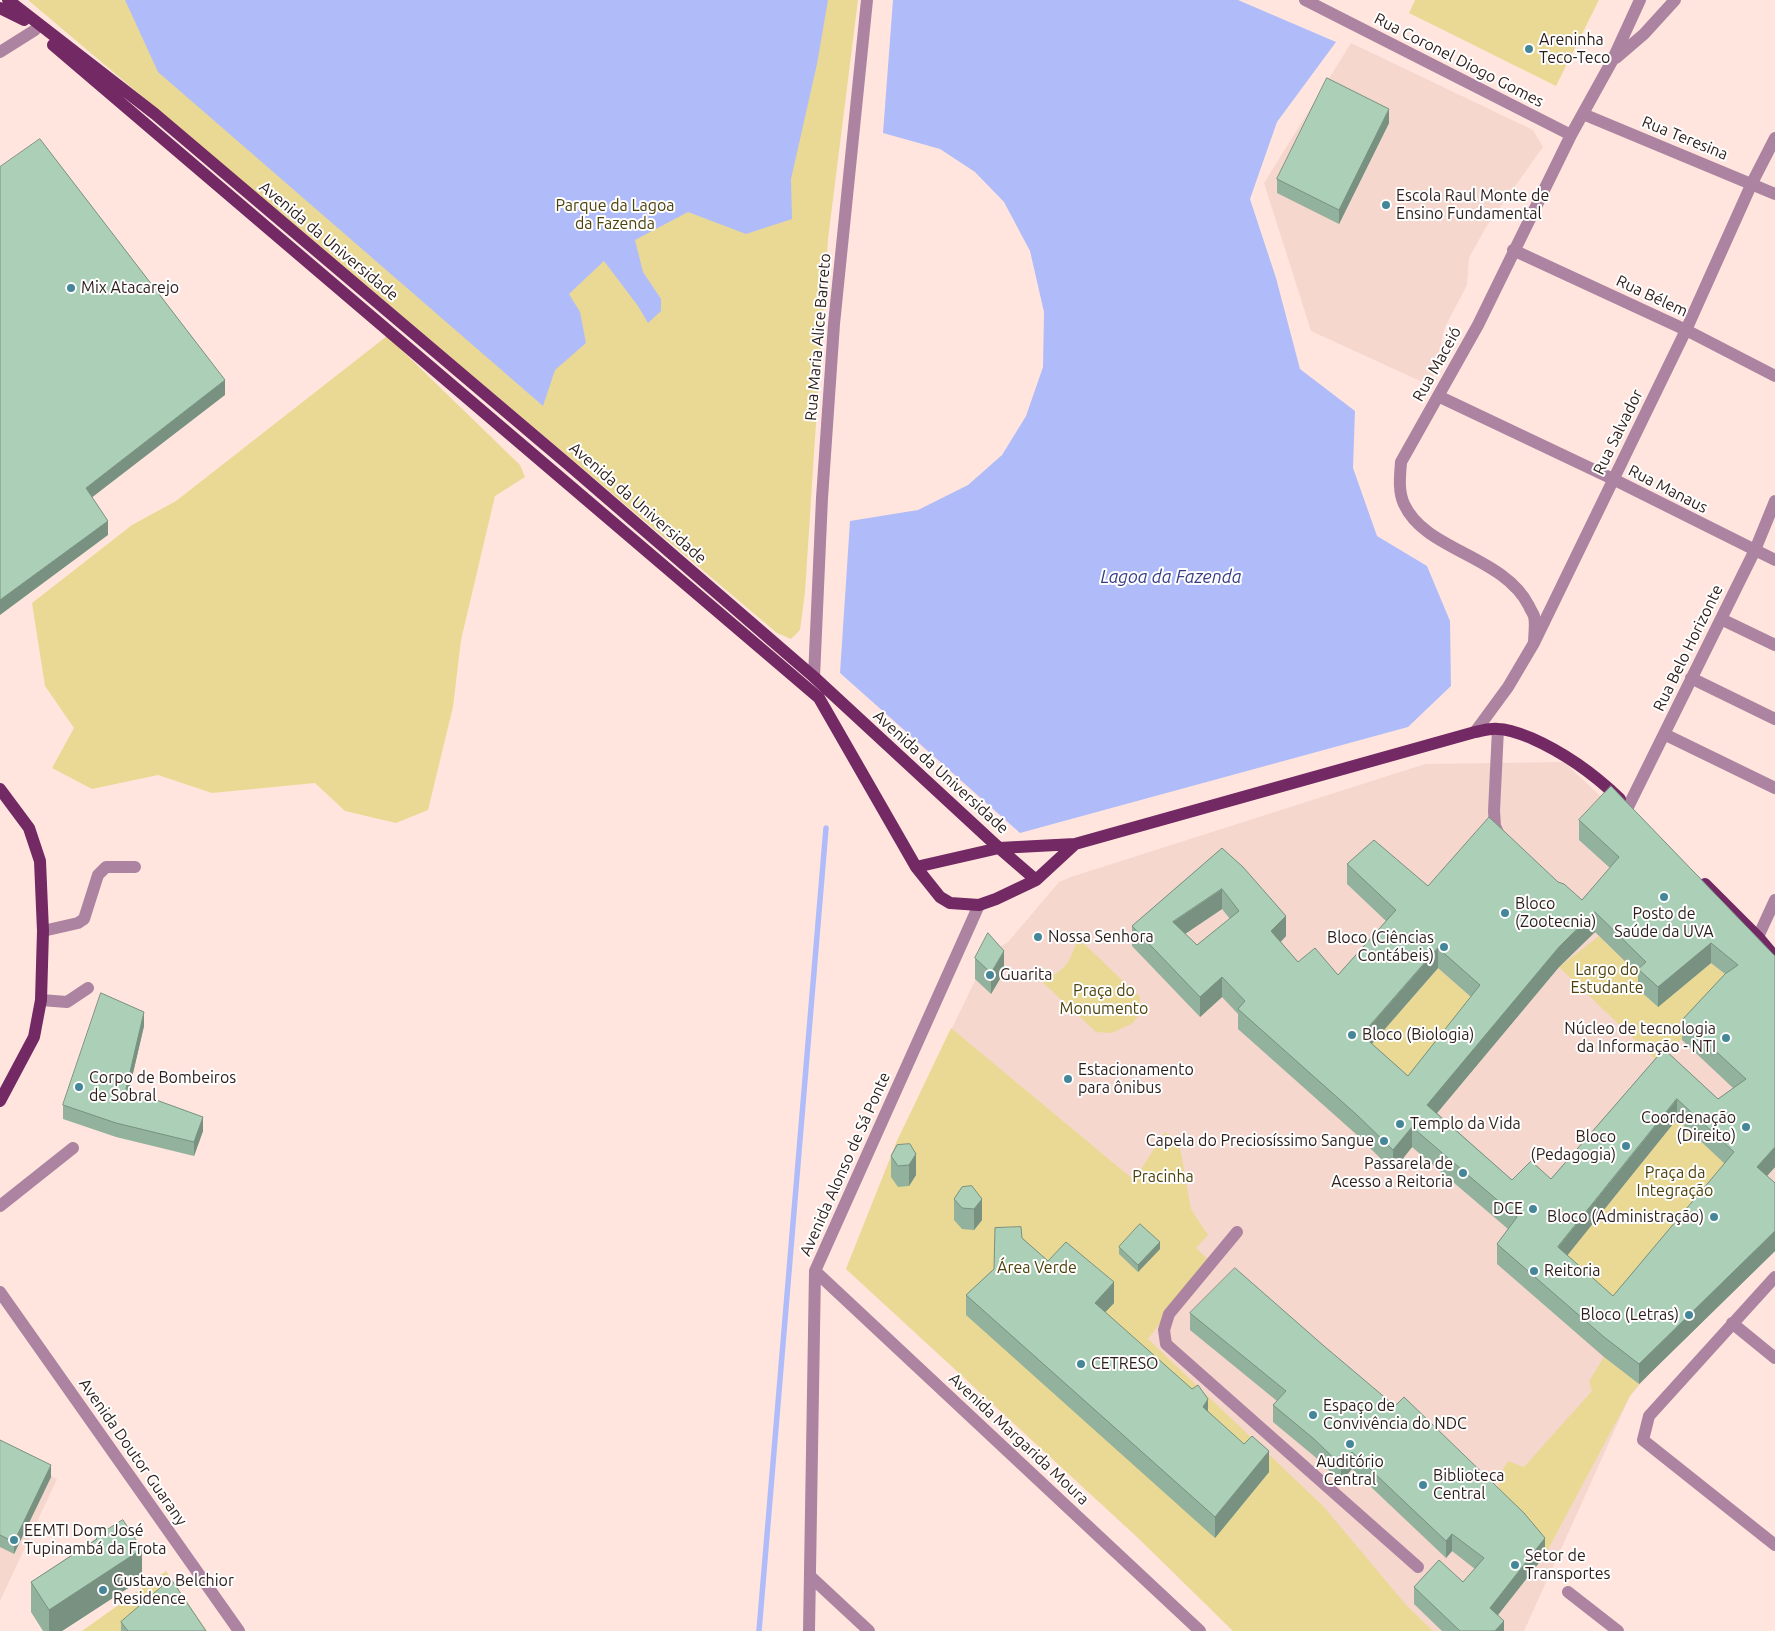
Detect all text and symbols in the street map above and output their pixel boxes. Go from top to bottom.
street label: Rua Coronel Diogo Gomes [1371,9,1547,111]
place label: Areninha Teco-Teco [1539,30,1610,68]
marker: Areninha Teco-Teco [1523,43,1535,55]
street label: Rua Teresina [1639,112,1731,164]
street label: Avenida da Universidade [256,177,402,305]
place label: Escola Raul Monte de Ensino Fundamental [1396,186,1549,224]
park label: Parque da Lagoa da Fazenda [555,196,675,234]
marker: Escola Raul Monte de Ensino Fundamental [1380,199,1392,211]
street label: Rua Maria Alice Barreto [801,252,835,422]
street label: Rua Bélem [1613,271,1691,321]
place label: Mix Atacarejo [81,278,179,298]
marker: Mix Atacarejo [65,282,77,294]
street label: Rua Maceió [1409,323,1465,405]
street label: Rua Salvador [1589,386,1647,478]
street label: Avenida da Universidade [565,438,711,568]
street label: Rua Manaus [1625,461,1711,517]
water label: Lagoa da Fazenda [1101,566,1241,588]
street label: Rua Belo Horizonte [1649,582,1727,714]
street label: Avenida da Universidade [869,706,1013,838]
marker: Posto de Saúde da UVA [1658,891,1670,903]
place label: Bloco (Zootecnia) [1515,894,1596,932]
place label: Posto de Saúde da UVA [1614,904,1714,942]
marker: Bloco (Zootecnia) [1499,907,1511,919]
place label: Nossa Senhora [1048,927,1154,947]
place label: Bloco (Ciências Contábeis) [1327,928,1434,966]
marker: Nossa Senhora [1032,931,1044,943]
marker: Bloco (Ciências Contábeis) [1438,941,1450,953]
park label: Largo do Estudante [1570,960,1644,998]
place label: Guarita [1000,965,1052,985]
marker: Guarita [984,969,996,981]
park label: Praça do Monumento [1060,981,1148,1019]
place label: Núcleo de tecnologia da Informação - NTI [1564,1019,1716,1057]
place label: Bloco (Biologia) [1362,1025,1474,1045]
marker: Bloco (Biologia) [1346,1029,1358,1041]
marker: Núcleo de tecnologia da Informação - NTI [1720,1032,1732,1044]
place label: Estacionamento para ônibus [1078,1060,1194,1098]
place label: Corpo de Bombeiros de Sobral [89,1068,236,1106]
street label: Avenida Alonso de Sá Ponte [796,1069,894,1259]
marker: Estacionamento para ônibus [1062,1073,1074,1085]
marker: Corpo de Bombeiros de Sobral [73,1081,85,1093]
place label: Coordenação (Direito) [1641,1108,1736,1146]
place label: Templo da Vida [1410,1114,1521,1134]
marker: Templo da Vida [1394,1118,1406,1130]
marker: Coordenação (Direito) [1740,1121,1752,1133]
place label: Bloco (Pedagogia) [1531,1127,1616,1165]
place label: Capela do Preciosíssimo Sangue [1146,1131,1374,1151]
marker: Capela do Preciosíssimo Sangue [1378,1135,1390,1147]
marker: Bloco (Pedagogia) [1620,1140,1632,1152]
place label: Passarela de Acesso a Reitoria [1331,1154,1453,1192]
park label: Praça da Integração [1637,1163,1713,1201]
park label: Pracinha [1132,1167,1194,1187]
marker: Passarela de Acesso a Reitoria [1457,1167,1469,1179]
place label: DCE [1493,1199,1523,1219]
marker: DCE [1527,1203,1539,1215]
place label: Bloco (Administração) [1547,1207,1704,1227]
marker: Bloco (Administração) [1708,1211,1720,1223]
park label: Área Verde [997,1258,1077,1278]
place label: Reitoria [1544,1261,1600,1281]
marker: Reitoria [1528,1265,1540,1277]
place label: Bloco (Letras) [1581,1305,1679,1325]
marker: Bloco (Letras) [1683,1309,1695,1321]
place label: CETRESO [1091,1354,1158,1374]
marker: CETRESO [1075,1358,1087,1370]
street label: Avenida Margarida Moura [945,1369,1093,1509]
street label: Avenida Doutor Guarany [75,1375,191,1529]
place label: Espaço de Convivência do NDC [1323,1396,1467,1434]
marker: Espaço de Convivência do NDC [1307,1409,1319,1421]
marker: Auditório Central [1344,1438,1356,1450]
place label: Auditório Central [1316,1452,1384,1490]
place label: Biblioteca Central [1433,1466,1505,1504]
marker: Biblioteca Central [1417,1479,1429,1491]
place label: EEMTI Dom José Tupinambá da Frota [24,1521,167,1559]
marker: EEMTI Dom José Tupinambá da Frota [8,1534,20,1546]
place label: Setor de Transportes [1525,1546,1611,1584]
marker: Setor de Transportes [1509,1559,1521,1571]
place label: Gustavo Belchior Residence [113,1571,234,1609]
marker: Gustavo Belchior Residence [97,1584,109,1596]

